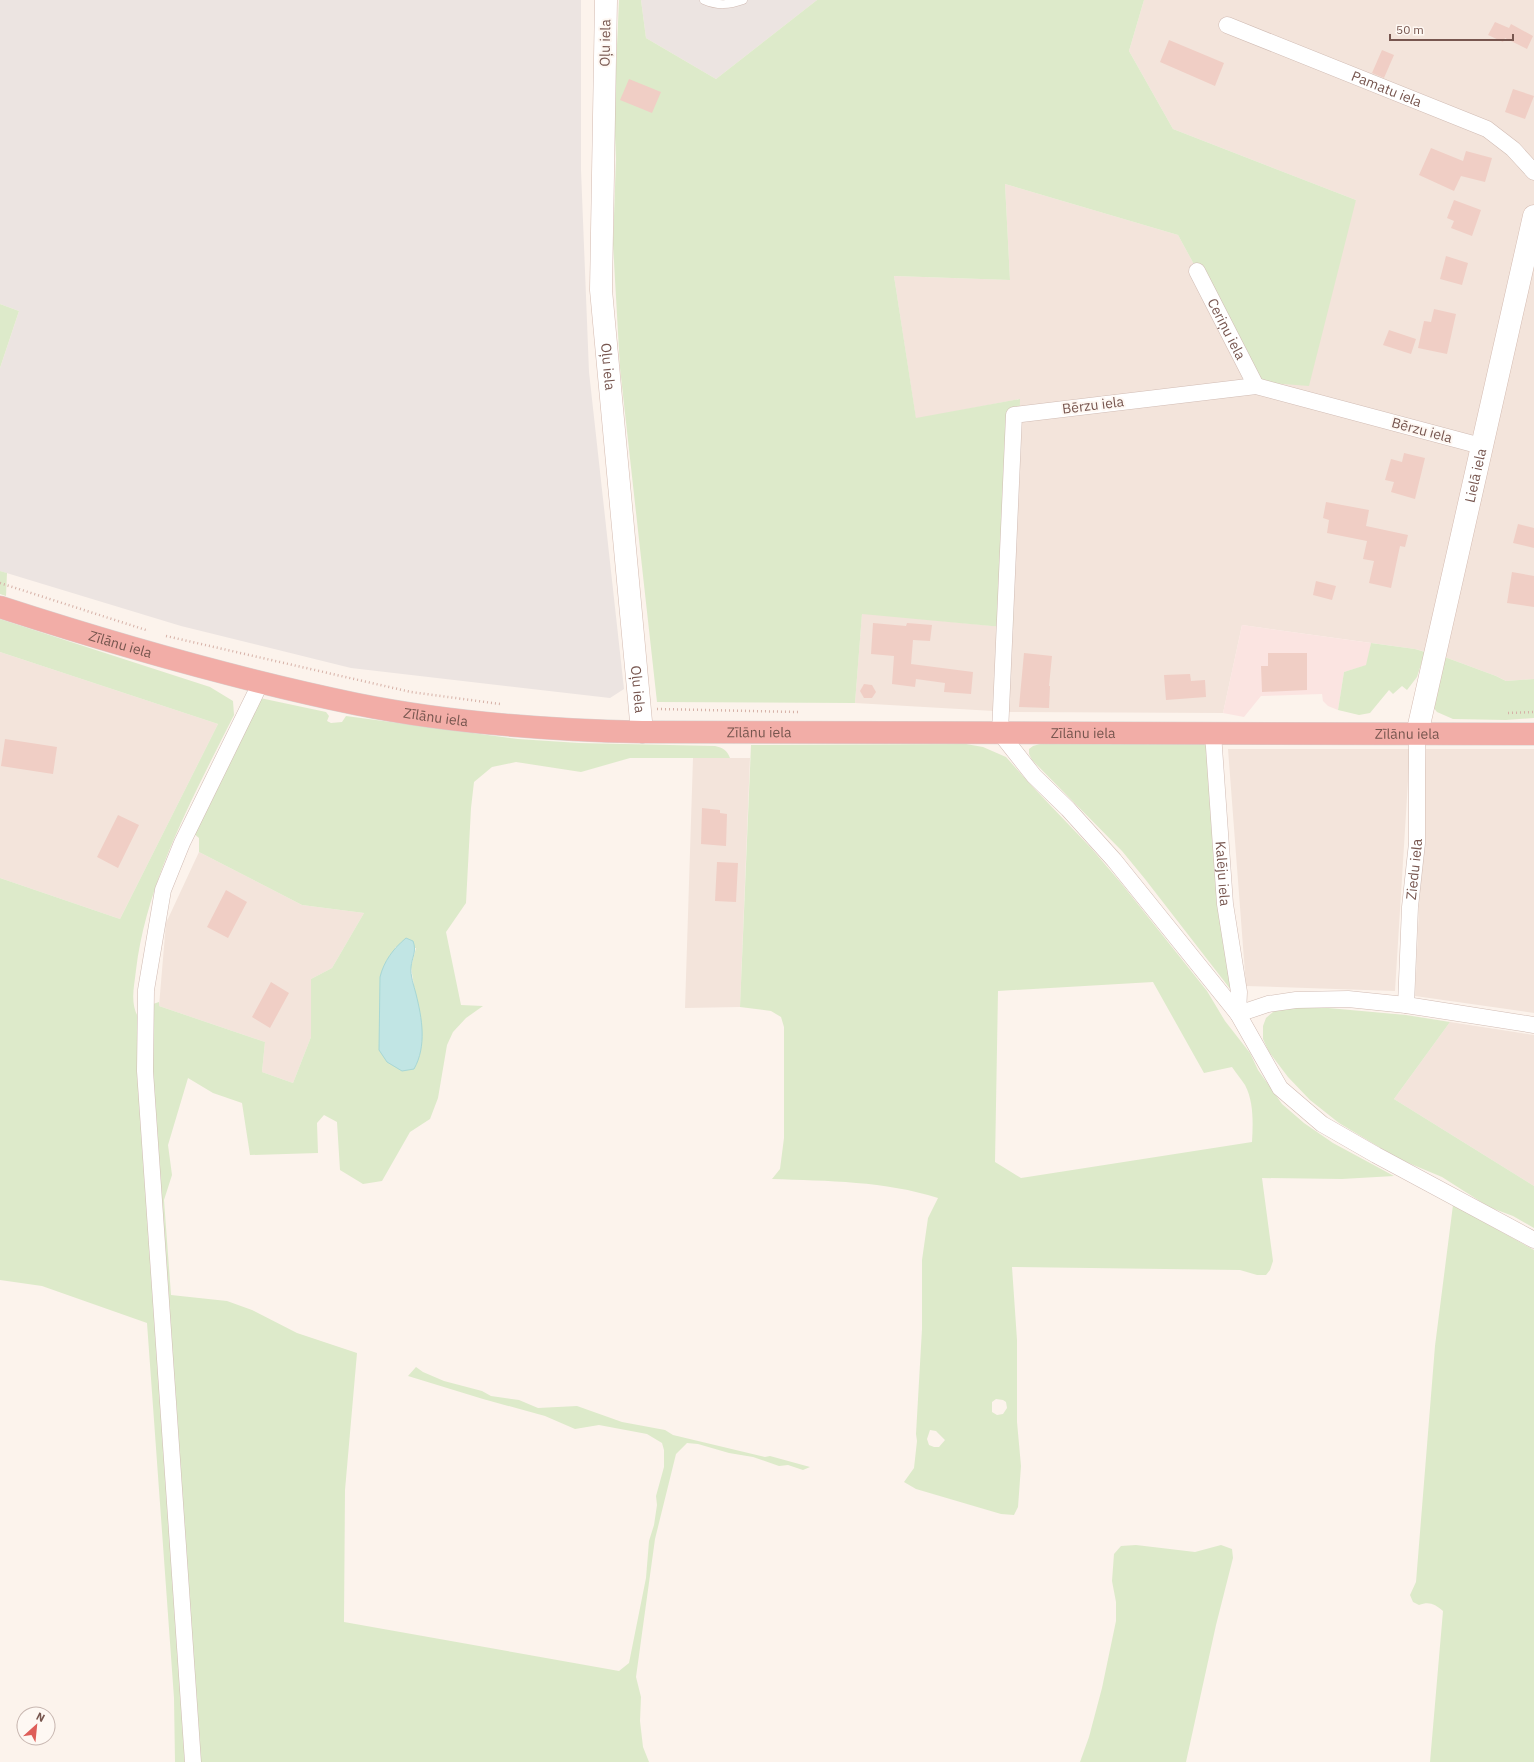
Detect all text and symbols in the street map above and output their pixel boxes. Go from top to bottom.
scale bar [1390,16,1513,42]
street label: Oļu iela [596,19,614,67]
text: 50 m [1396,22,1424,37]
street label: Pamatu iela [1349,67,1425,111]
street label: Ceriņu iela [1203,295,1250,363]
street label: Oļu iela [597,342,619,392]
street label: Bērzu iela [1061,392,1125,418]
street label: Bērzu iela [1390,413,1455,447]
street label: Lielā iela [1461,446,1490,504]
street label: Zīlānu iela [87,626,155,662]
street label: Oļu iela [627,665,649,714]
street label: Zīlānu iela [402,704,469,730]
street label: Zīlānu iela [727,723,792,741]
street label: Zīlānu iela [1051,724,1116,742]
street label: Zīlānu iela [1375,725,1440,743]
street label: Ziedu iela [1402,838,1426,901]
street label: Kalēju iela [1212,841,1234,907]
north arrow [16,1706,56,1746]
text: N [34,1709,47,1725]

